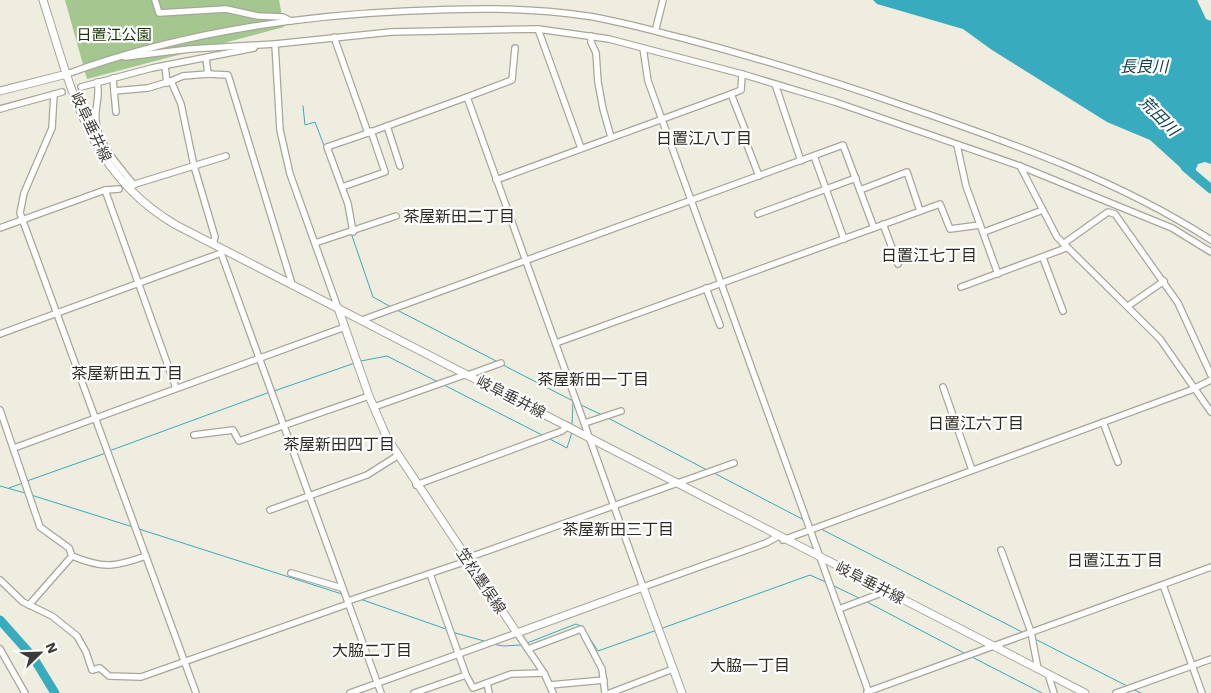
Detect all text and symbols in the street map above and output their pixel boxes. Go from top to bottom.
park label: 日置江公園 [76,26,152,44]
water label: 長良川 [1120,57,1170,76]
street label: 岐阜垂井線 [67,89,115,165]
water label: 荒田川 [1135,92,1184,141]
district label: 日置江八丁目 [656,129,752,148]
district label: 茶屋新田二丁目 [403,207,515,226]
district label: 日置江七丁目 [881,246,977,265]
district label: 茶屋新田五丁目 [71,364,183,383]
district label: 茶屋新田一丁目 [537,370,649,389]
street label: 岐阜垂井線 [473,372,549,422]
district label: 日置江六丁目 [928,414,1024,433]
district label: 茶屋新田四丁目 [283,435,395,454]
district label: 茶屋新田三丁目 [562,520,674,539]
street label: 笠松墨俣線 [453,545,509,617]
district label: 日置江五丁目 [1067,551,1163,570]
street label: 岐阜垂井線 [832,558,908,608]
north arrow [15,628,65,678]
text: N [43,640,61,656]
district label: 大脇二丁目 [332,641,412,660]
district label: 大脇一丁目 [710,656,790,675]

